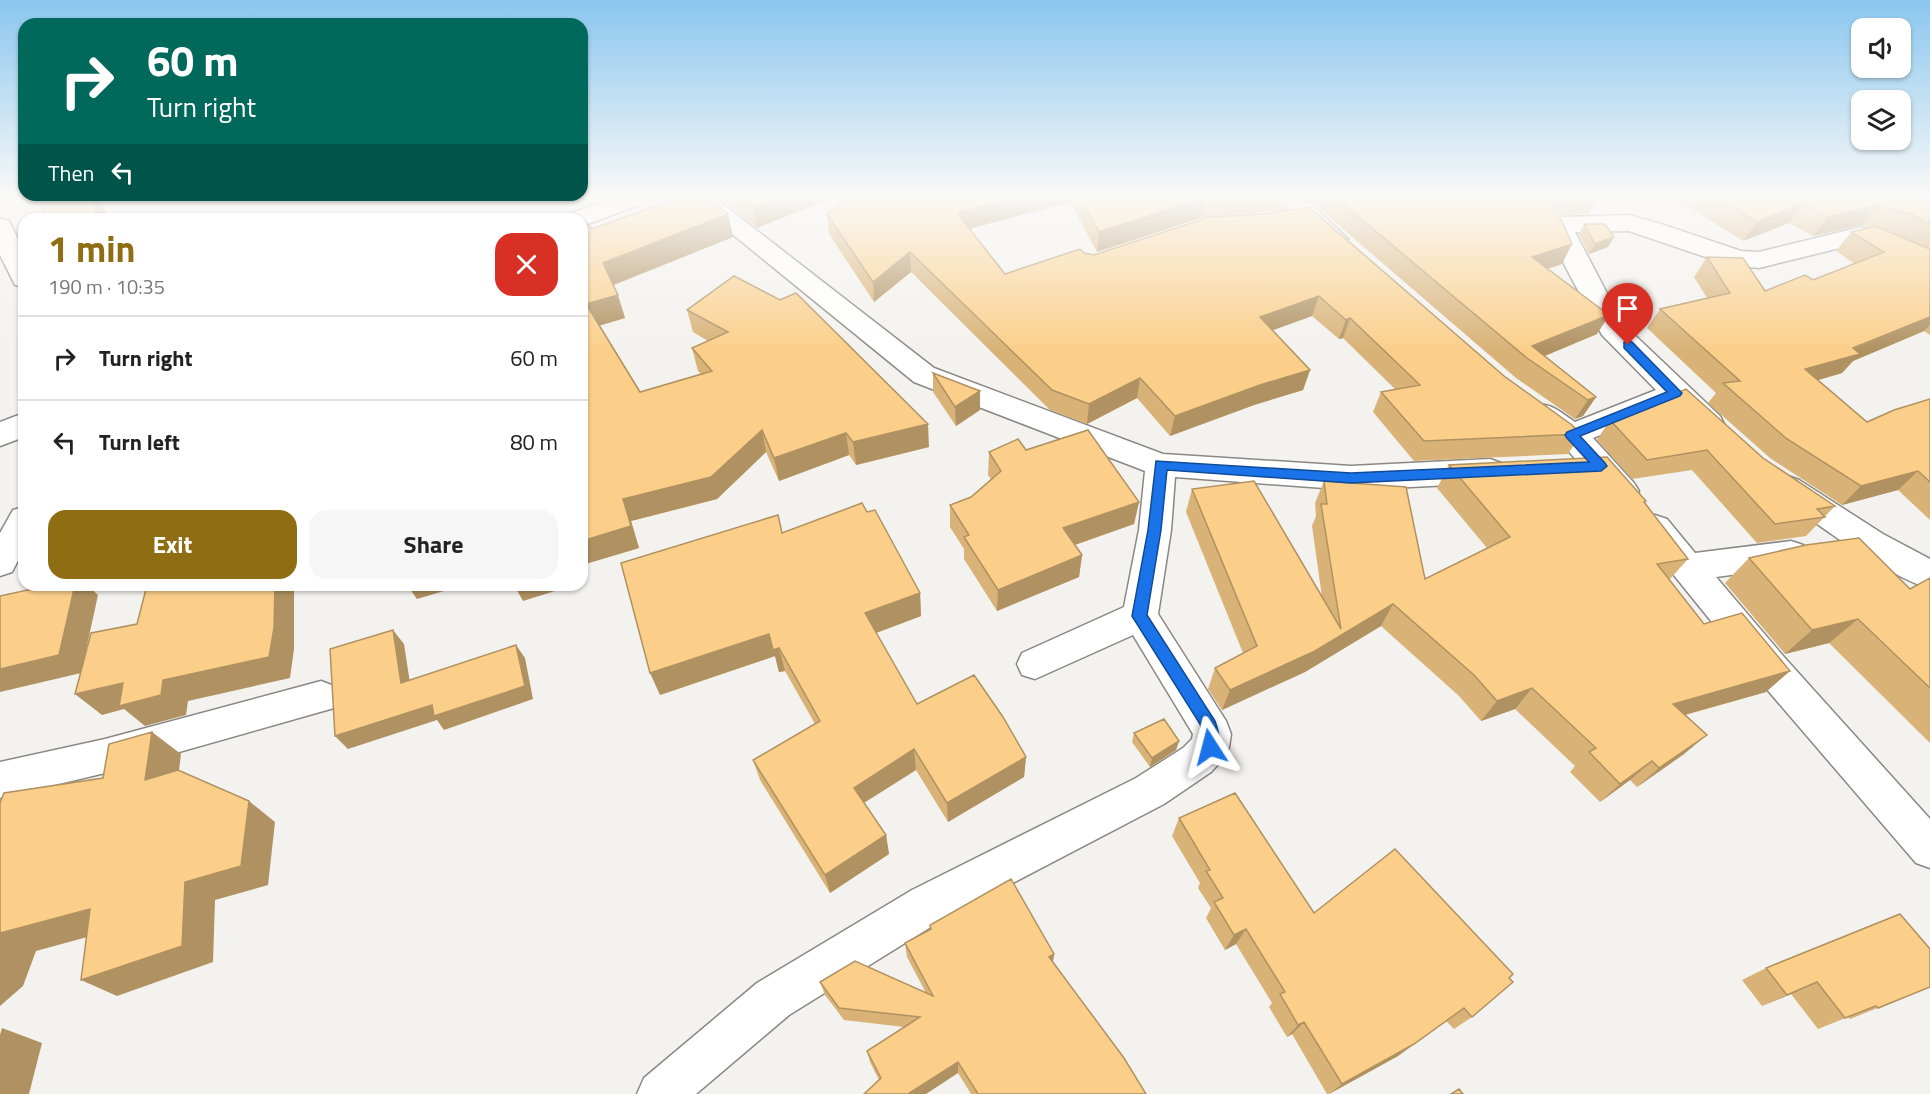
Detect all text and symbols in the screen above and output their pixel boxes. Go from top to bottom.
map controls [1851,18,1911,150]
button: sound [1851,18,1911,78]
text: 60 m [147,28,239,92]
icon: right [48,42,126,120]
text: Turn right [147,86,256,127]
button: layers [1851,90,1911,150]
text: Then [48,156,94,190]
icon: left [106,156,139,189]
text: 1 min [48,221,135,276]
button: close [495,233,558,296]
text: 190 m · 10:35 [48,271,165,302]
pin [1602,283,1653,345]
icon: arrive [1611,292,1644,325]
text: Turn right [99,341,193,375]
text: 60 m [510,341,558,375]
icon: right [48,342,81,375]
text: Turn left [99,425,180,459]
text: 80 m [510,425,558,459]
icon: left [48,426,81,459]
button: Exit [48,510,297,579]
button: Share [309,510,558,579]
position arrow [1178,715,1242,779]

